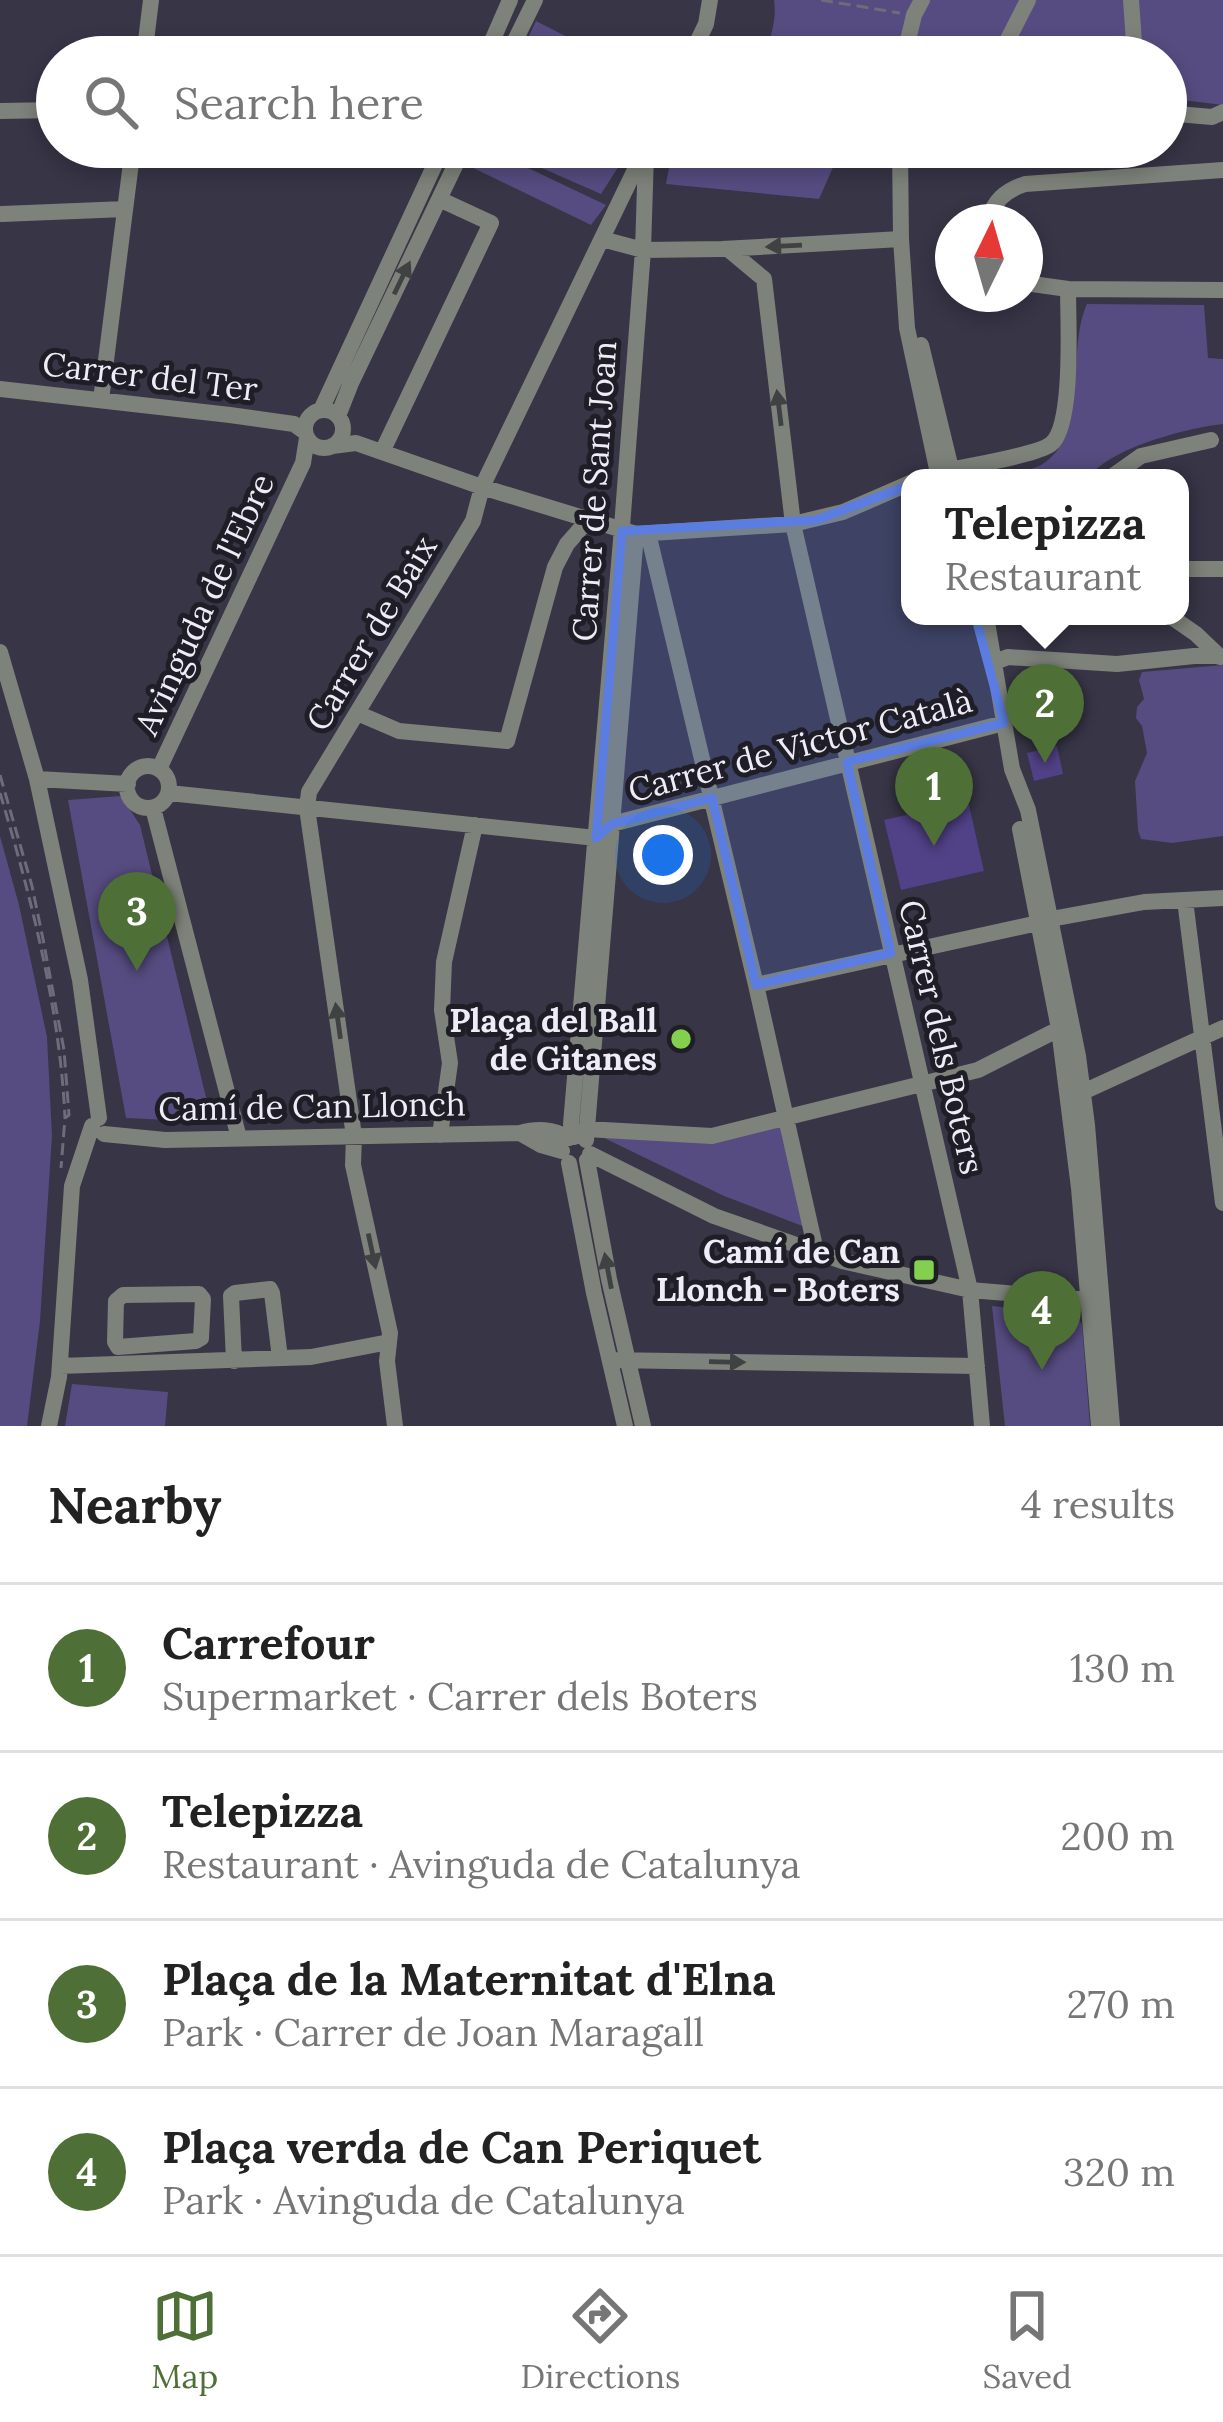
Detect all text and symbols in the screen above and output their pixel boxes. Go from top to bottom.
search box [36,36,1187,168]
icon: search [78,69,144,135]
text: Search here [174,74,424,131]
north arrow [935,204,1043,312]
one-way arrow [764,237,802,256]
one-way arrow [392,260,412,295]
street label: Carrer de Sant Joan [563,339,625,643]
street label: Carrer del Ter [40,342,261,410]
one-way arrow [770,389,789,426]
street label: Avinguda de l'Ebre [125,467,283,742]
popup [901,469,1189,625]
text: Telepizza [944,494,1146,551]
street label: Carrer de Baix [296,528,446,738]
text: Restaurant [944,551,1141,601]
pin: 2 [1006,664,1084,763]
street label: Carrer de Victor Català [624,679,976,811]
pin: 1 [895,747,973,846]
your location [633,825,693,885]
pin: 3 [98,872,176,971]
street label: Carrer dels Boters [890,896,994,1178]
place label: Plaça del Ball de Gitanes [449,999,657,1079]
one-way arrow [328,1001,347,1039]
marker: Plaça del Ball de Gitanes [668,1026,694,1052]
street label: Camí de Can Llonch [158,1082,466,1130]
place label: Camí de Can Llonch - Boters [656,1230,900,1310]
one-way arrow [363,1233,382,1271]
one-way arrow [598,1252,617,1289]
marker: Camí de Can Llonch - Boters [911,1257,937,1283]
pin: 4 [1003,1271,1081,1370]
one-way arrow [709,1352,747,1371]
text: Nearby [48,1472,221,1537]
text: 4 results [1021,1479,1175,1529]
text: Carrefour [162,1614,375,1671]
text: 1 [79,1643,95,1693]
text: 130 m [1070,1643,1175,1693]
text: Supermarket · Carrer dels Boters [162,1671,758,1721]
text: Telepizza [162,1782,363,1839]
text: 2 [77,1811,97,1861]
text: 200 m [1060,1811,1175,1861]
text: Restaurant · Avinguda de Catalunya [162,1839,801,1889]
text: Plaça de la Maternitat d'Elna [162,1950,776,2007]
text: 3 [76,1979,98,2029]
text: 270 m [1067,1979,1175,2029]
text: Park · Carrer de Joan Maragall [162,2007,704,2057]
text: Plaça verda de Can Periquet [162,2118,761,2175]
text: 4 [76,2147,98,2197]
text: 320 m [1063,2147,1175,2197]
text: Park · Avinguda de Catalunya [162,2175,685,2225]
tab: Map [151,2283,218,2397]
tab: Directions [521,2283,680,2397]
tab: Saved [983,2283,1072,2397]

